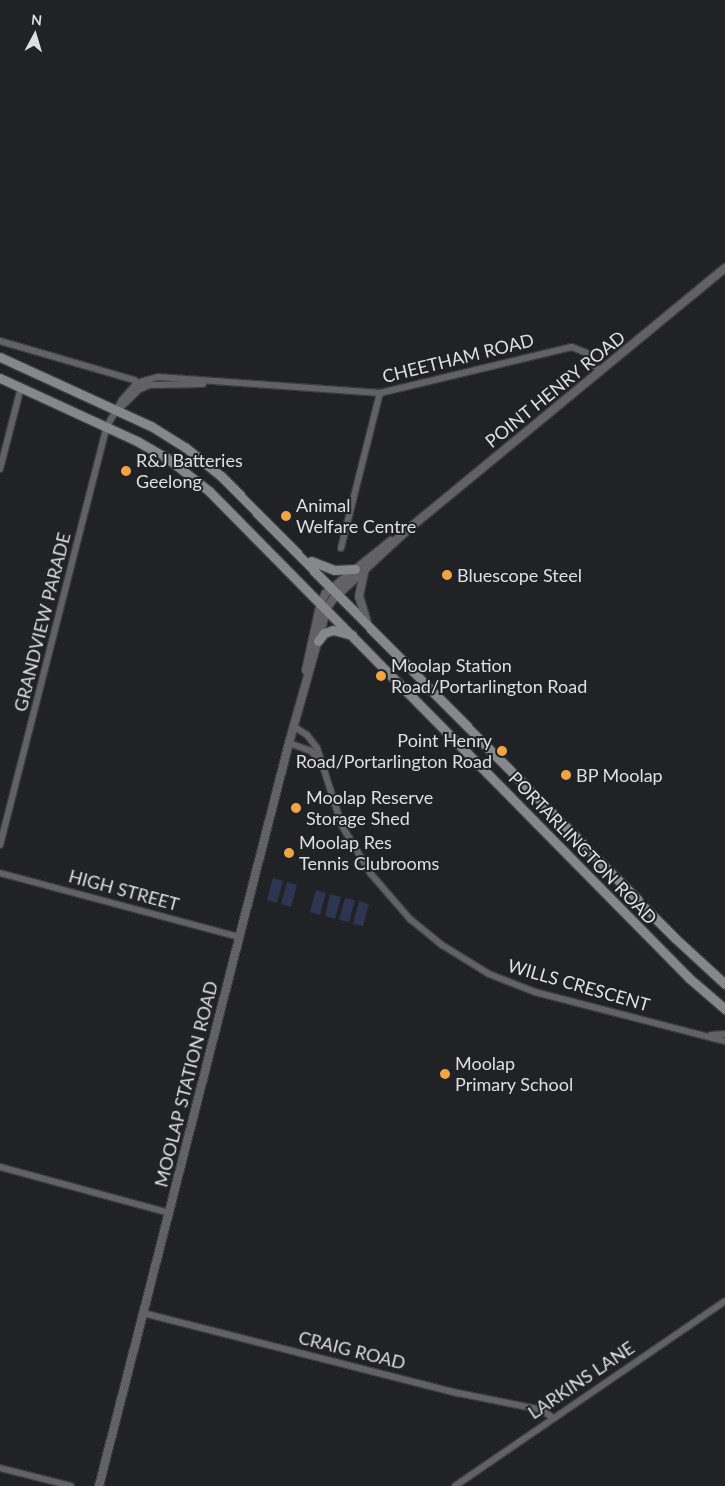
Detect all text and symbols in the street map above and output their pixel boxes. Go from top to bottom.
north arrow [10,10,60,60]
text: N [30,11,43,29]
street label: POINT HENRY ROAD [480,326,630,452]
street label: CHEETHAM ROAD [380,329,536,387]
place label: R&J Batteries Geelong [136,450,243,492]
marker: R&J Batteries Geelong [120,465,132,477]
place label: Animal Welfare Centre [296,495,416,538]
marker: Animal Welfare Centre [280,510,292,522]
street label: GRANDVIEW PARADE [9,530,75,714]
place label: Bluescope Steel [457,564,582,586]
marker: Bluescope Steel [441,569,453,581]
place label: Moolap Station Road/Portarlington Road [391,655,587,698]
marker: Moolap Station Road/Portarlington Road [375,670,387,682]
place label: Point Henry Road/Portarlington Road [296,730,492,772]
marker: Point Henry Road/Portarlington Road [496,745,508,757]
place label: BP Moolap [576,764,663,786]
street label: PORTARLINGTON ROAD [504,767,662,929]
marker: BP Moolap [560,769,572,781]
place label: Moolap Reserve Storage Shed [306,787,433,830]
marker: Moolap Reserve Storage Shed [290,802,302,814]
place label: Moolap Res Tennis Clubrooms [299,832,439,874]
marker: Moolap Res Tennis Clubrooms [283,847,295,859]
street label: HIGH STREET [66,865,182,915]
street label: WILLS CRESCENT [505,954,653,1016]
street label: MOOLAP STATION ROAD [150,979,222,1189]
place label: Moolap Primary School [455,1053,574,1096]
marker: Moolap Primary School [439,1068,451,1080]
street label: CRAIG ROAD [296,1326,408,1374]
street label: LARKINS LANE [524,1337,638,1423]

